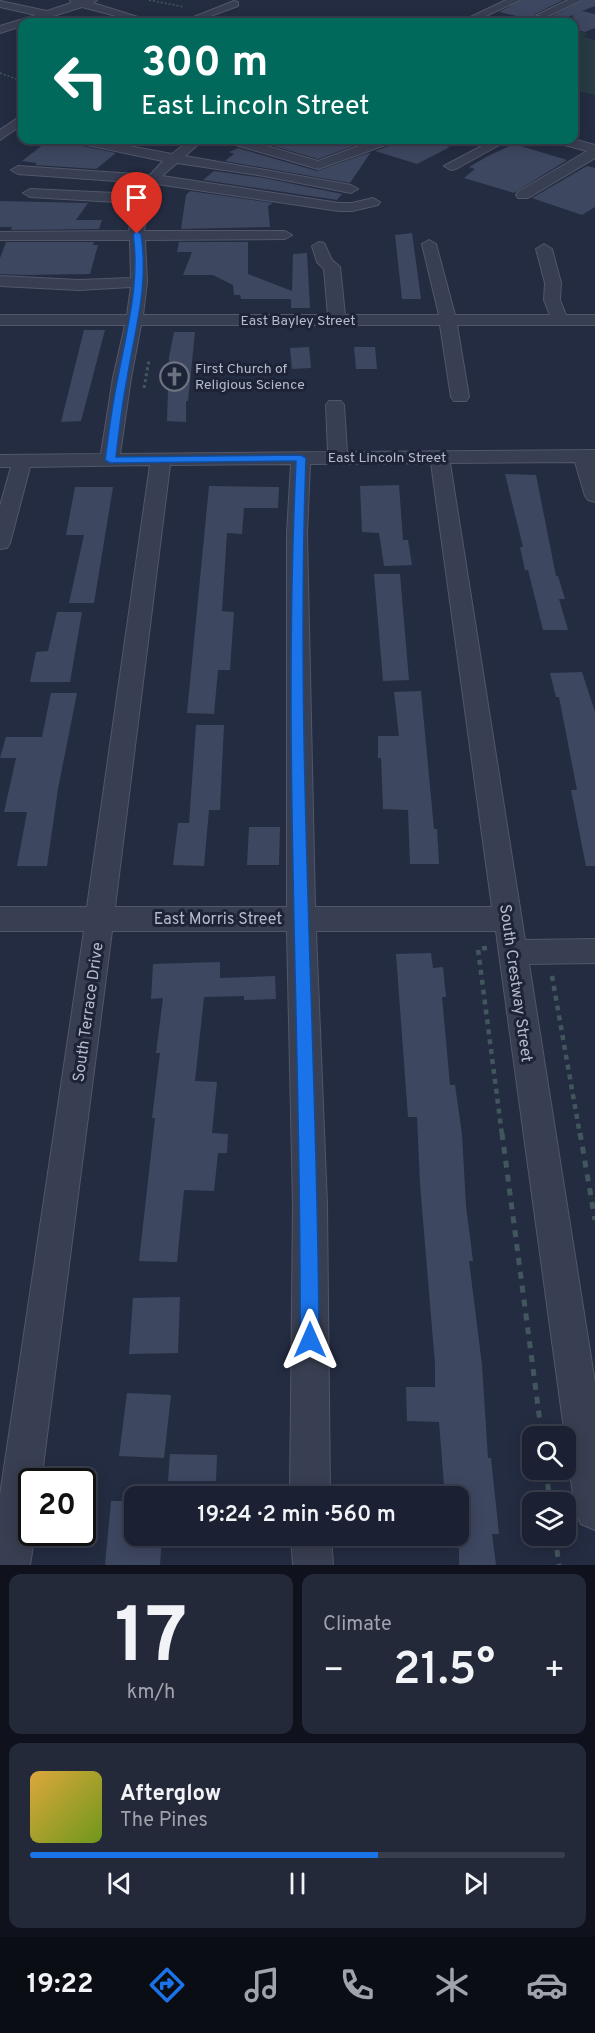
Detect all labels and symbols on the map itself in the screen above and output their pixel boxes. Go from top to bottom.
pin [111,172,162,234]
street label: East Bayley Street [241,313,355,330]
church icon: First Church of Religious Science [158,360,190,392]
place label: First Church of Religious Science [195,361,305,394]
street label: East Lincoln Street [328,450,446,467]
street label: South Crestway Street [494,903,536,1064]
street label: East Morris Street [154,910,282,930]
street label: South Terrace Drive [69,941,109,1083]
position arrow [278,1308,342,1372]
speed limit sign: 20 [18,1468,96,1546]

